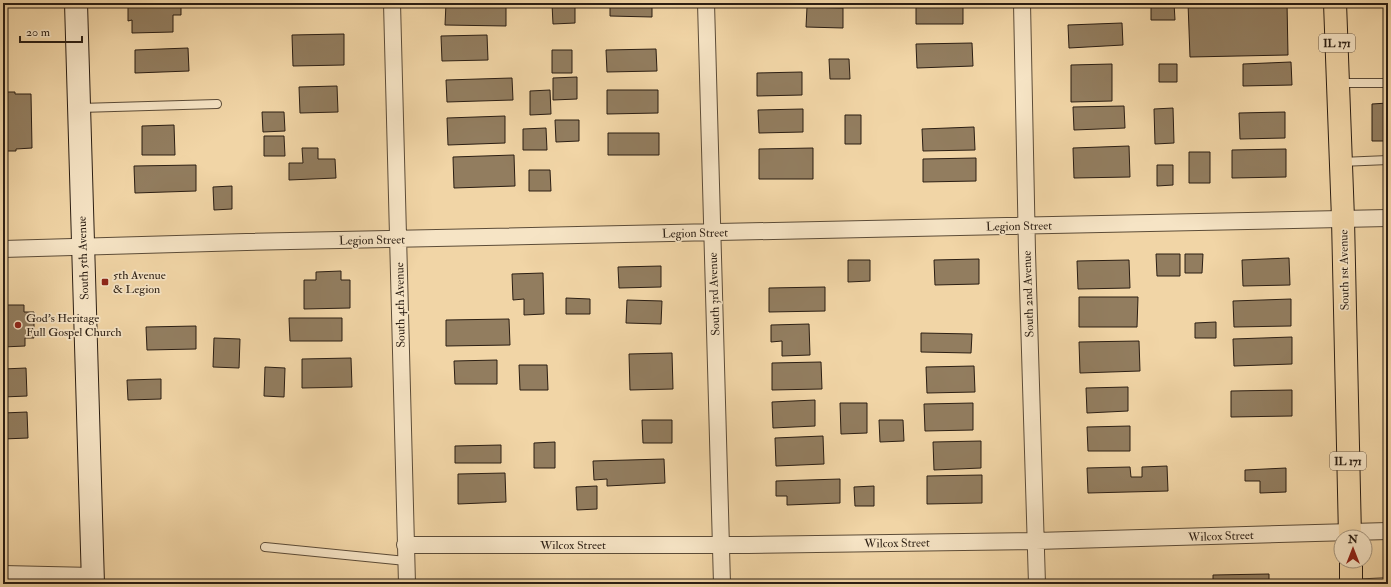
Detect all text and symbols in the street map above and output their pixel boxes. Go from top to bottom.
scale bar [20,18,82,44]
text: 20 m [26,25,51,40]
road number: IL 171 [1319,34,1355,52]
street label: South 5th Avenue [75,216,92,300]
street label: Legion Street [986,218,1052,235]
street label: Legion Street [662,225,728,242]
street label: South 1st Avenue [1336,229,1353,311]
street label: Legion Street [339,232,405,249]
street label: South 2nd Avenue [1019,250,1038,338]
street label: South 3rd Avenue [706,252,723,336]
street label: South 4th Avenue [392,262,409,348]
place label: 5th Avenue & Legion [113,268,166,297]
marker: 5th Avenue & Legion [100,277,110,287]
place label: God's Heritage Full Gospel Church [26,311,122,340]
marker: God's Heritage Full Gospel Church [13,320,23,330]
road number: IL 171 [1330,452,1366,470]
street label: Wilcox Street [1187,528,1254,545]
north arrow [1333,529,1373,569]
text: N [1347,533,1359,546]
street label: Wilcox Street [863,535,930,552]
street label: Wilcox Street [539,538,606,553]

